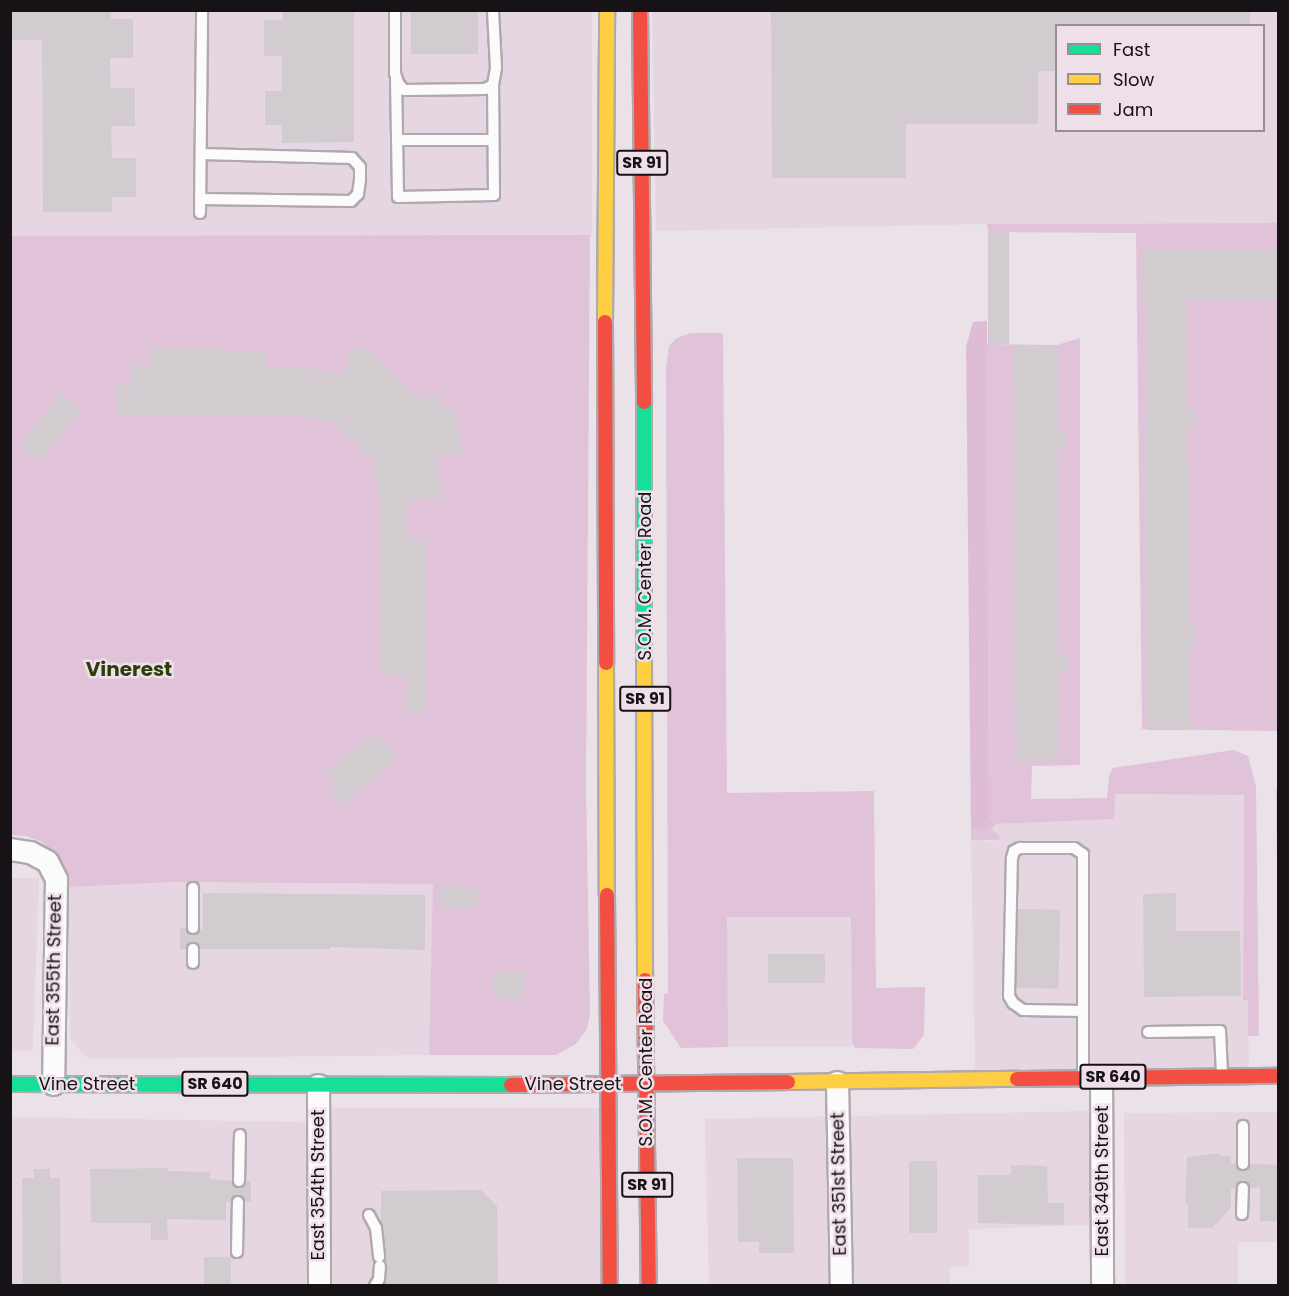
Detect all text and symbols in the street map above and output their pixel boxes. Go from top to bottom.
legend [1055,24,1265,132]
text: Fast [1113,37,1150,62]
text: Slow [1113,67,1154,92]
text: Jam [1113,97,1153,122]
road number: SR 91 [615,150,669,176]
street label: S.O.M. Center Road [634,492,656,660]
district label: Vinerest [86,657,172,681]
road number: SR 91 [618,686,672,712]
street label: East 355th Street [42,894,66,1046]
street label: S.O.M. Center Road [635,978,657,1146]
road number: SR 640 [1078,1064,1148,1090]
road number: SR 640 [180,1071,250,1097]
street label: Vine Street [39,1073,135,1095]
street label: Vine Street [525,1073,621,1095]
street label: East 349th Street [1091,1105,1113,1257]
street label: East 354th Street [307,1110,329,1260]
street label: East 351st Street [827,1112,851,1256]
road number: SR 91 [620,1172,674,1198]

